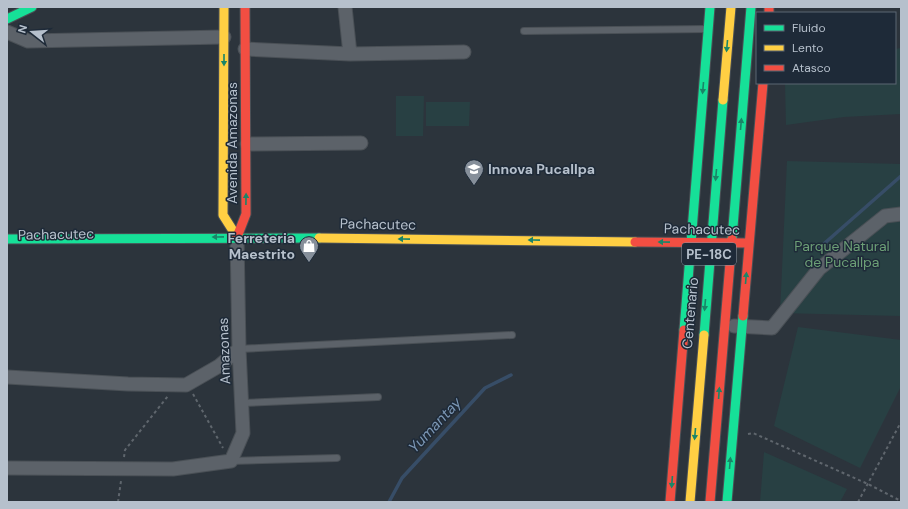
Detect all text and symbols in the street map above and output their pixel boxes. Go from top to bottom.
north arrow [12,12,52,52]
legend [756,12,896,84]
text: Fluido [792,20,826,36]
text: N [15,23,30,35]
one-way arrow [724,40,731,52]
text: Lento [792,40,823,56]
one-way arrow [221,54,227,67]
text: Atasco [792,60,831,76]
street label: Avenida Amazonas [223,82,241,204]
one-way arrow [700,82,707,94]
one-way arrow [738,118,744,130]
school or university icon: Innova Pucallpa [463,158,485,186]
place label: Innova Pucallpa [488,160,595,178]
one-way arrow [712,169,719,181]
one-way arrow [243,192,249,205]
street label: Pachacutec [340,214,416,234]
street label: Pachacutec [664,219,740,239]
street label: Pachacutec [18,224,94,244]
place label: Ferreteria Maestrito [227,229,295,263]
one-way arrow [211,234,224,240]
shop icon: Ferreteria Maestrito [298,235,320,263]
one-way arrow [397,236,410,242]
one-way arrow [527,237,540,243]
park label: Parque Natural de Pucallpa [794,237,890,271]
one-way arrow [657,239,670,245]
road number: PE-18C [682,243,736,265]
one-way arrow [742,272,749,284]
street label: Centenario [678,276,702,350]
one-way arrow [702,299,708,311]
street label: Amazonas [214,317,234,385]
one-way arrow [715,387,722,399]
water label: Yumantay [404,392,466,457]
one-way arrow [691,428,698,441]
one-way arrow [727,457,734,469]
one-way arrow [668,476,675,488]

